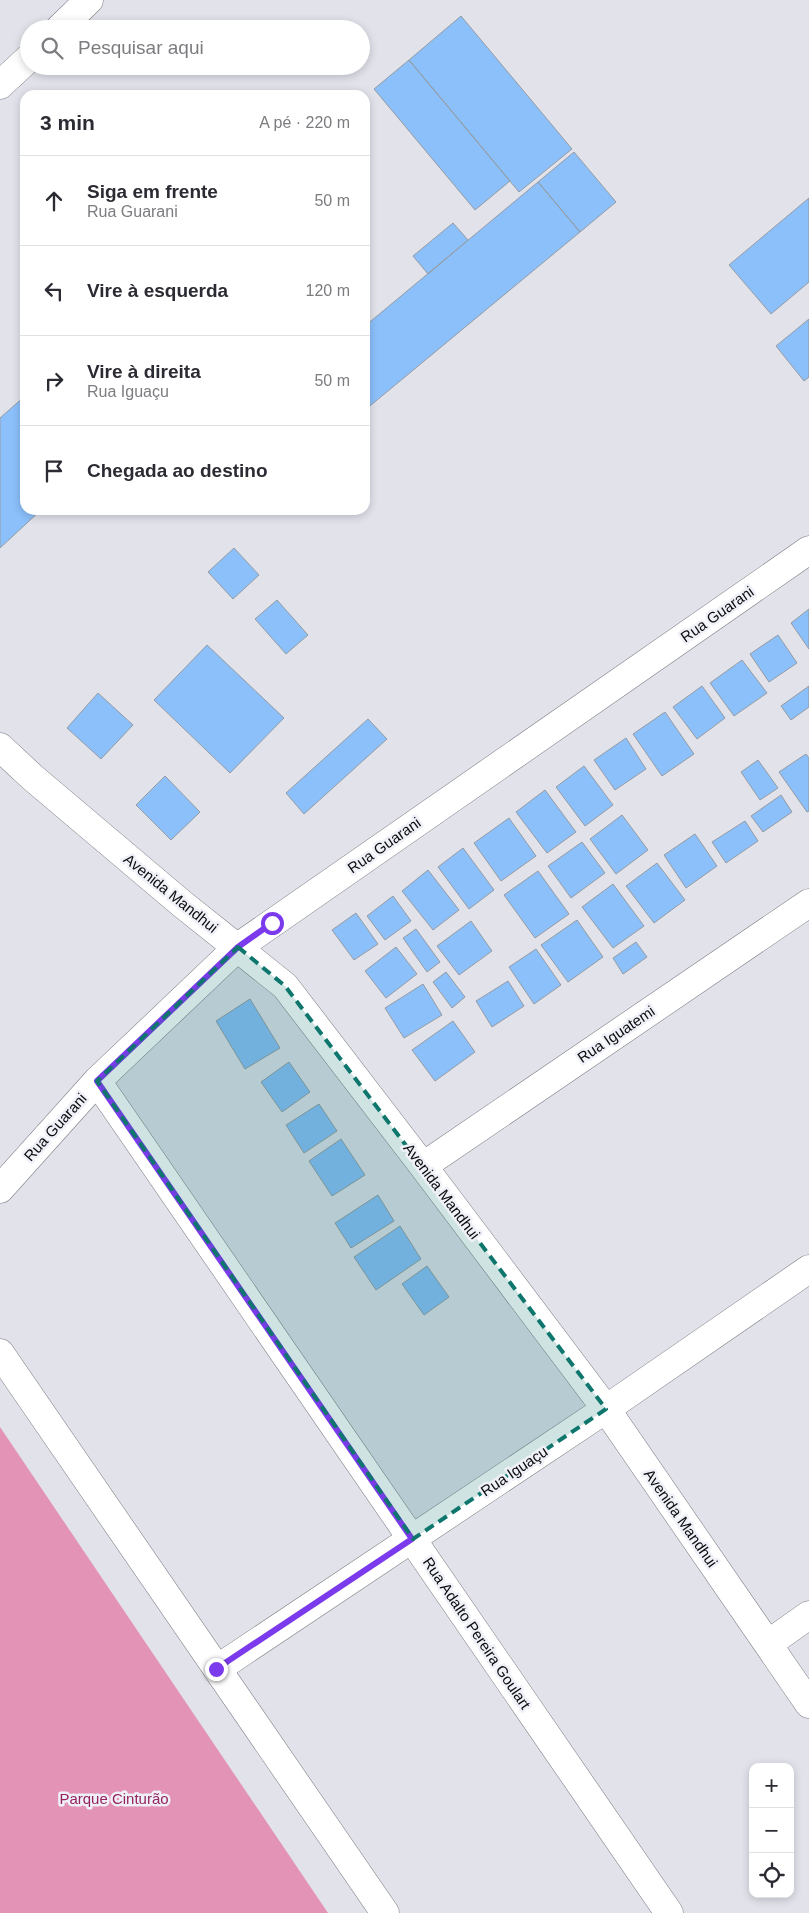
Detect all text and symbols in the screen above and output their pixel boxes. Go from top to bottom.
search box [20,20,370,75]
icon: search [38,34,66,62]
text: Pesquisar aqui [78,37,204,58]
text: 3 min [40,111,95,134]
text: A pé · 220 m [259,114,350,131]
text: Siga em frente [87,181,218,202]
icon: ahead [40,187,68,215]
text: 50 m [314,192,350,209]
text: Rua Guarani [87,203,178,220]
icon: left [40,277,68,305]
text: Vire à esquerda [87,280,228,301]
text: 120 m [306,282,350,299]
text: Vire à direita [87,361,201,382]
icon: right [40,367,68,395]
text: 50 m [314,372,350,389]
text: Rua Iguaçu [87,383,169,400]
icon: arrive [40,457,68,485]
text: Chegada ao destino [87,460,268,481]
street label: Rua Guarani [677,583,757,645]
street label: Rua Guarani [344,814,424,876]
street label: Avenida Mandhui [121,850,221,936]
route start [261,912,284,935]
street label: Rua Iguatemi [574,1002,658,1066]
street label: Rua Guarani [20,1090,90,1164]
street label: Avenida Mandhui [400,1140,484,1242]
street label: Rua Iguaçu [477,1442,551,1500]
street label: Avenida Mandhui [641,1466,721,1570]
street label: Rua Adalto Pereira Goulart [420,1554,535,1713]
route end [205,1658,228,1681]
map controls [749,1763,794,1898]
button: + [749,1763,794,1808]
park label: Parque Cinturão [59,1790,169,1807]
button: − [749,1808,794,1853]
button: locate [749,1853,794,1898]

